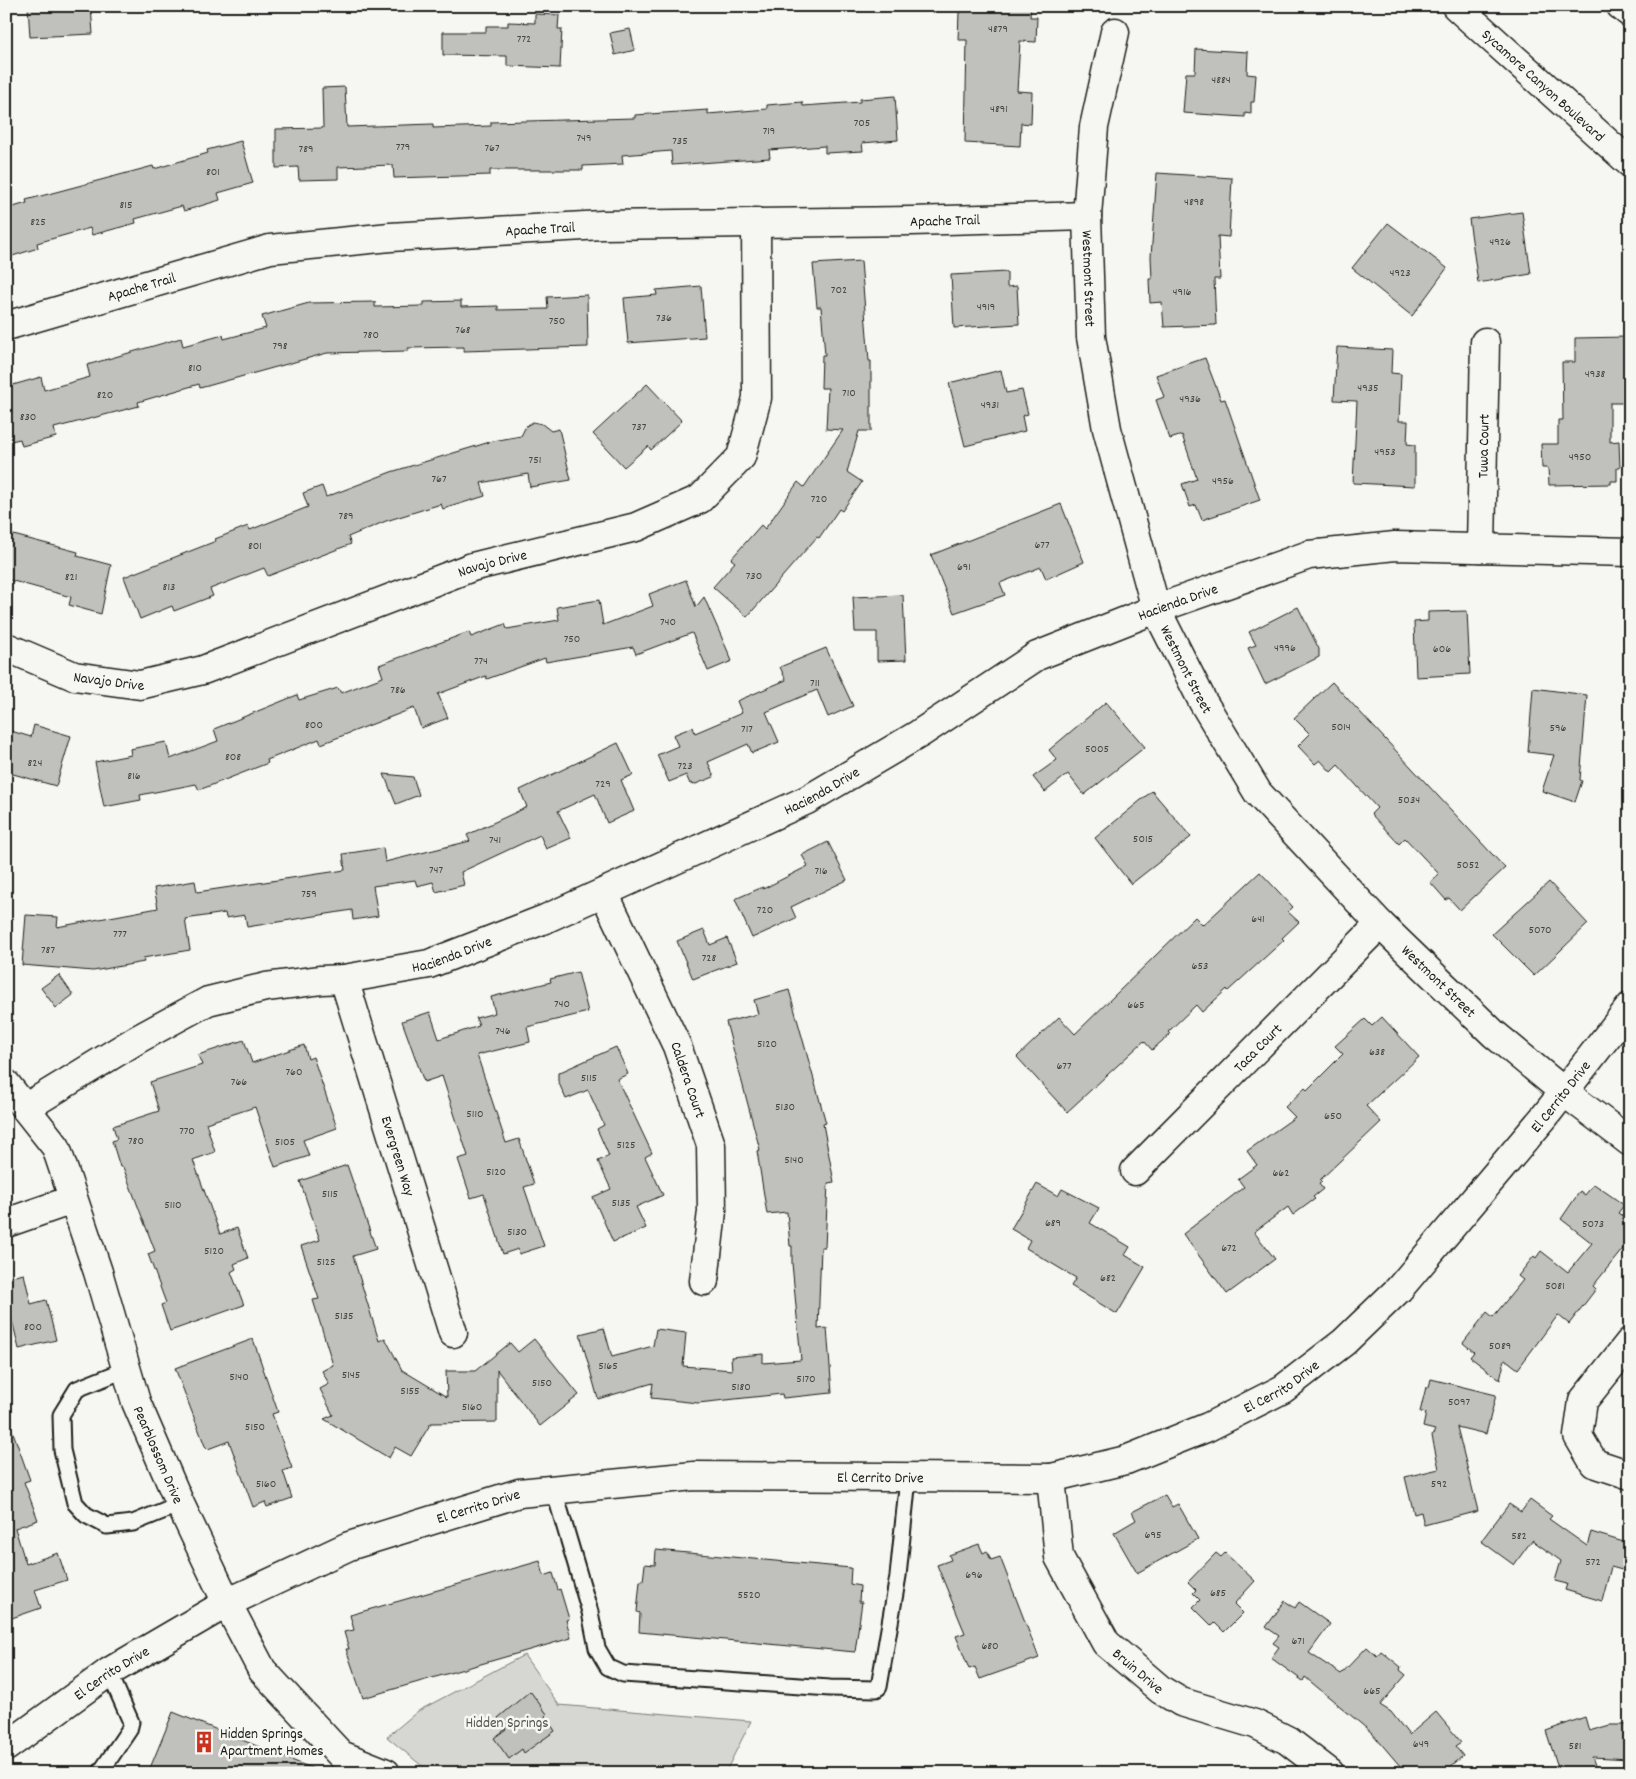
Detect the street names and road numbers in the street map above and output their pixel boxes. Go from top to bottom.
street label: Sycamore Canyon Boulevard [1476,25,1609,148]
street label: Apache Trail [910,210,981,234]
street label: Apache Trail [505,218,576,243]
street label: Westmont Street [1074,230,1100,328]
street label: Apache Trail [105,268,179,309]
street label: Tuwa Court [1473,413,1497,478]
street label: Navajo Drive [455,545,530,584]
street label: Hacienda Drive [1135,579,1222,628]
street label: Westmont Street [1153,622,1217,719]
street label: Navajo Drive [72,667,147,698]
street label: Hacienda Drive [781,762,865,822]
street label: Hacienda Drive [410,931,496,980]
street label: Westmont Street [1395,941,1480,1024]
street label: Taca Court [1230,1019,1289,1078]
street label: Caldera Court [663,1038,710,1122]
street label: El Cerrito Drive [1526,1056,1597,1138]
street label: Evergreen Way [374,1114,419,1200]
street label: El Cerrito Drive [1240,1355,1325,1420]
street label: Pearblossom Drive [126,1403,188,1508]
street label: El Cerrito Drive [837,1468,924,1490]
street label: El Cerrito Drive [434,1484,524,1531]
street label: El Cerrito Drive [70,1641,155,1707]
street label: Bruin Drive [1107,1644,1168,1701]

